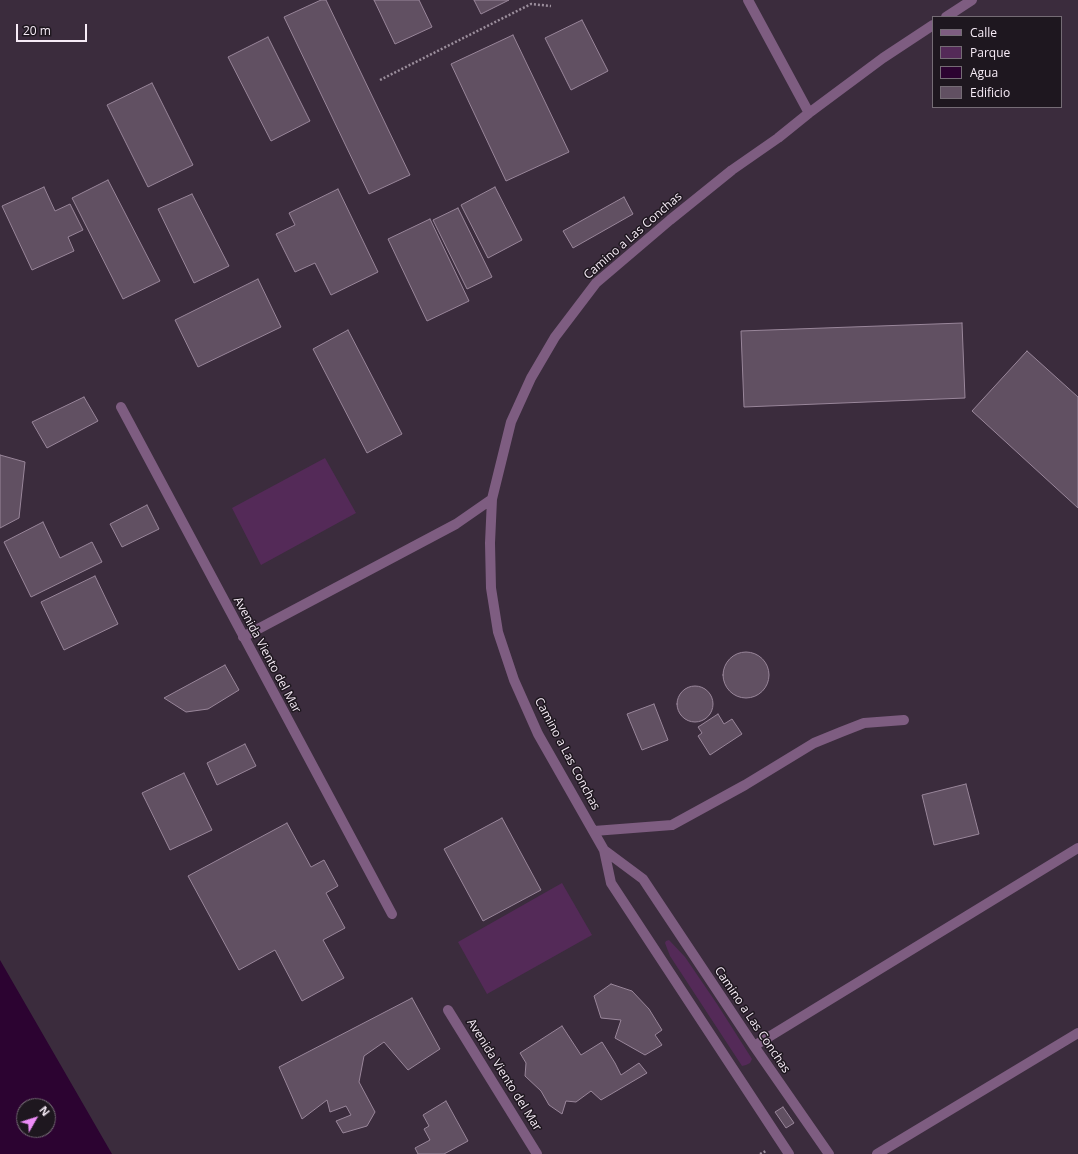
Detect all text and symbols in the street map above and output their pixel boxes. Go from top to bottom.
scale bar [18,16,89,42]
legend [932,16,1062,108]
text: 20 m [23,22,51,39]
text: Calle [970,24,997,41]
text: Parque [970,44,1010,61]
text: Agua [970,64,998,81]
text: Edificio [970,84,1010,101]
street label: Camino a Las Conchas [581,189,685,283]
street label: Avenida Viento del Mar [230,595,304,715]
street label: Camino a Las Conchas [531,695,603,813]
street label: Camino a Las Conchas [711,964,793,1076]
street label: Avenida Viento del Mar [464,1016,544,1134]
north arrow [16,1098,56,1138]
text: N [36,1103,54,1119]

